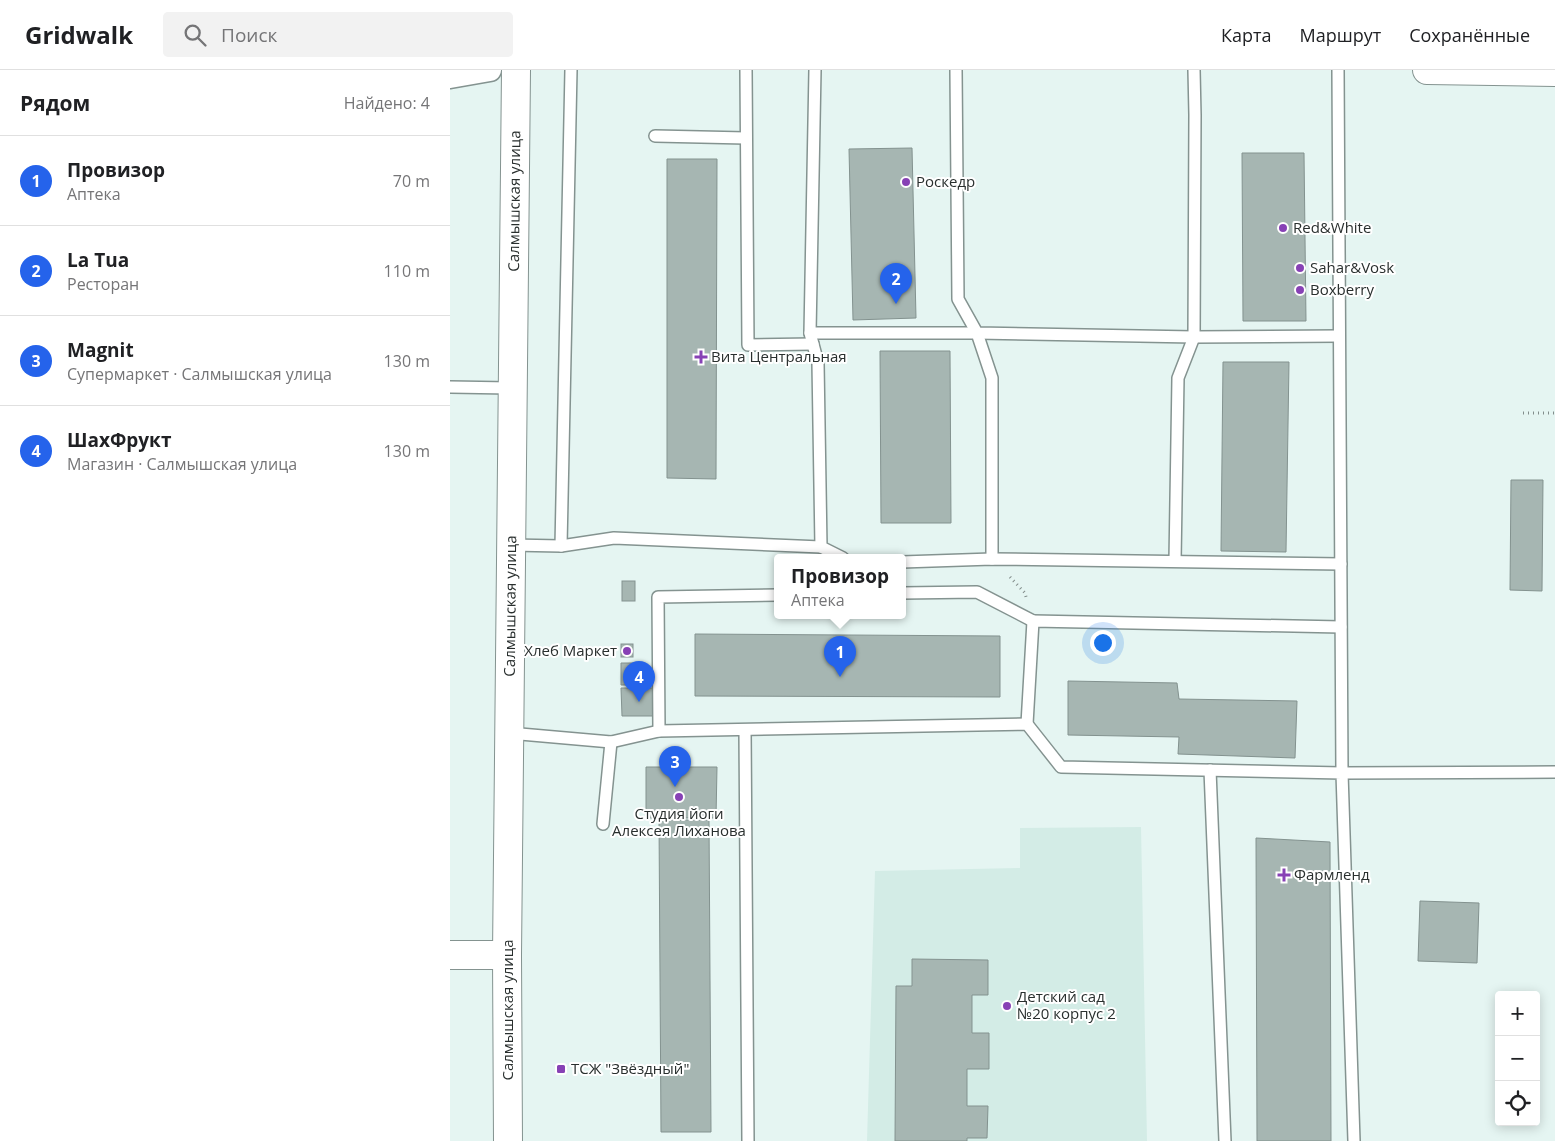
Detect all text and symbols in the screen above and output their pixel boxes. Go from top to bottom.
search box [163,12,513,57]
text: Gridwalk [25,18,133,51]
icon: search [181,21,209,49]
text: Поиск [221,22,277,48]
text: Карта [1221,23,1271,47]
text: Маршрут [1299,23,1381,47]
text: Сохранённые [1409,23,1530,47]
text: Рядом [20,89,90,117]
text: Найдено: 4 [344,92,430,114]
street label: Салмышская улица [503,130,524,272]
text: Провизор [67,157,165,183]
text: 1 [31,170,41,192]
text: 70 m [393,170,430,192]
place label: Роскедр [916,171,975,191]
marker: Роскедр [900,176,912,188]
text: Аптека [67,183,121,205]
place label: Red&White [1293,217,1371,237]
marker: Red&White [1277,222,1289,234]
text: La Tua [67,247,129,273]
place label: Sahar&Vosk [1310,257,1394,277]
text: 2 [31,260,41,282]
text: 110 m [384,260,430,282]
marker: Sahar&Vosk [1294,262,1306,274]
pin: 2 [880,263,912,304]
text: Ресторан [67,273,139,295]
place label: Boxberry [1310,279,1374,299]
marker: Boxberry [1294,284,1306,296]
text: Magnit [67,337,134,363]
place label: Вита Центральная [711,346,847,366]
text: 3 [31,350,41,372]
text: 130 m [384,350,430,372]
marker: Вита Центральная [695,351,707,363]
text: Супермаркет · Салмышская улица [67,363,332,385]
text: ШахФрукт [67,427,171,453]
text: 4 [31,440,41,462]
text: 130 m [384,440,430,462]
text: Магазин · Салмышская улица [67,453,297,475]
street label: Салмышская улица [499,535,520,677]
popup [774,554,906,619]
text: Провизор [791,563,889,589]
text: Аптека [791,589,845,611]
your location [1090,630,1116,656]
pin: 1 [824,636,856,677]
place label: Хлеб Маркет [524,640,617,660]
marker: Хлеб Маркет [621,645,633,657]
pin: 4 [623,661,655,702]
pin: 3 [659,746,691,787]
marker: Студия йоги Алексея Лиханова [673,791,685,803]
place label: Студия йоги Алексея Лиханова [612,803,746,840]
place label: Фармленд [1294,864,1370,884]
marker: Фармленд [1278,869,1290,881]
street label: Салмышская улица [497,939,517,1081]
place label: Детский сад №20 корпус 2 [1017,986,1116,1023]
map controls [1495,991,1540,1126]
button: + [1495,991,1540,1036]
marker: Детский сад №20 корпус 2 [1001,1000,1013,1012]
button: − [1495,1036,1540,1081]
place label: ТСЖ "Звёздный" [571,1058,689,1078]
marker: ТСЖ "Звёздный" [555,1063,567,1075]
button: locate [1495,1081,1540,1126]

